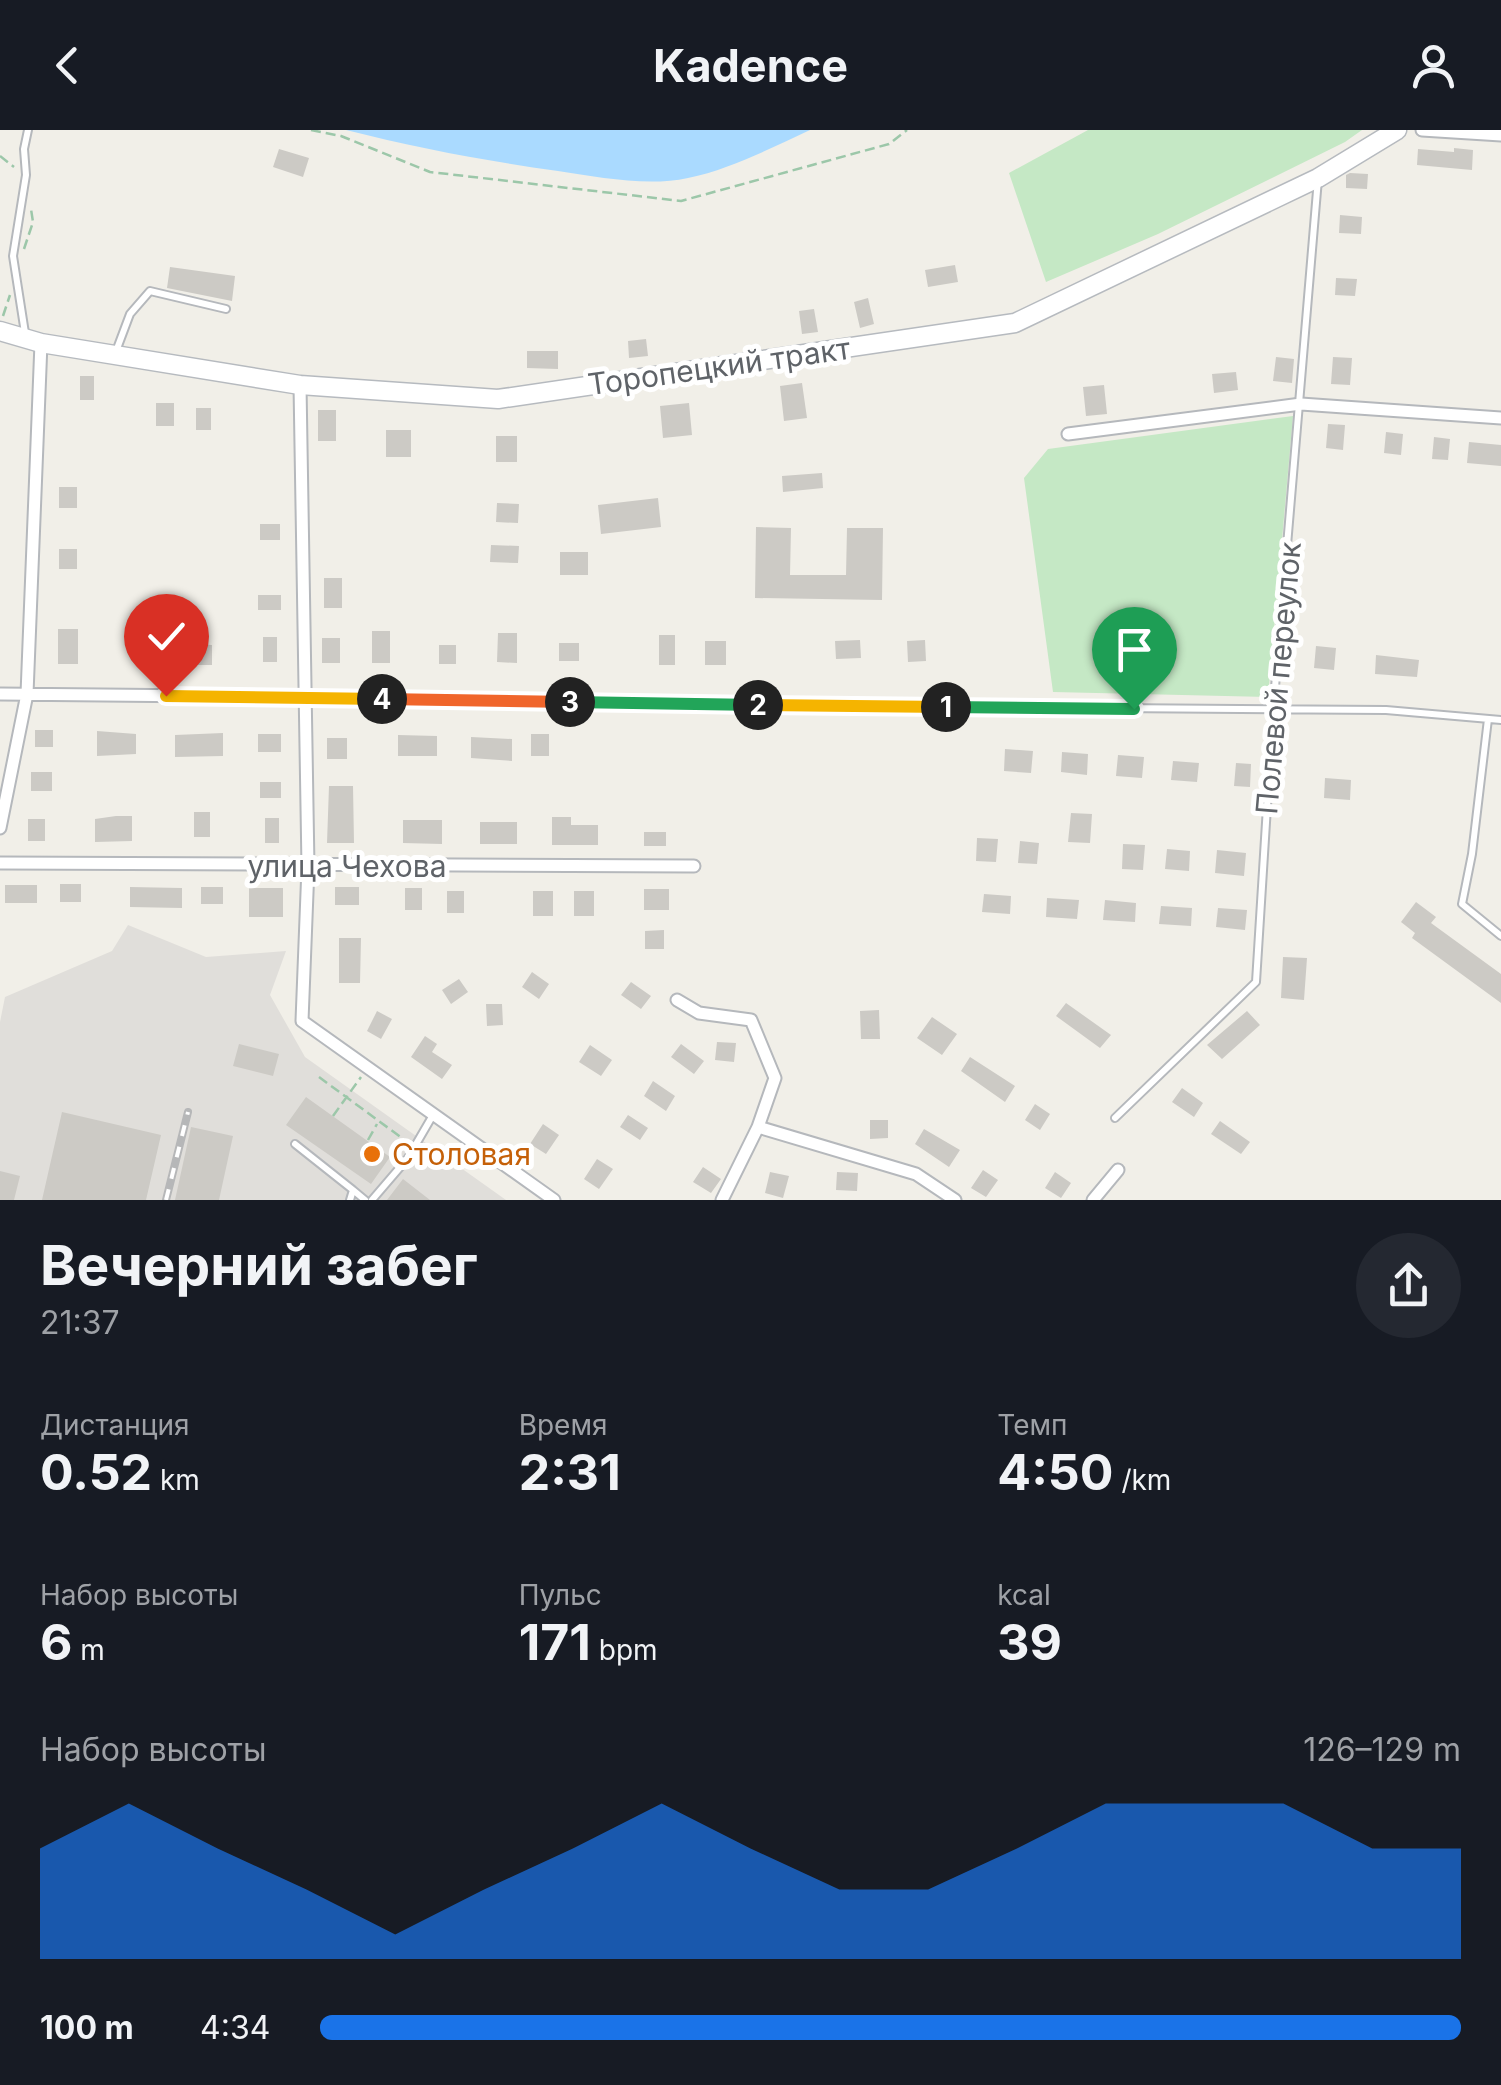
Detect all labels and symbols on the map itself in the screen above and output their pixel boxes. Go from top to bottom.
street label: Торопецкий тракт [585,330,853,402]
street label: Полевой переулок [1248,540,1308,816]
pin [124,594,209,697]
pin [1092,607,1177,710]
pin: 4 [357,674,407,724]
pin: 3 [545,677,595,727]
pin: 2 [733,680,783,730]
pin: 1 [921,682,971,732]
street label: улица Чехова [248,848,447,884]
place label: Столовая [392,1136,531,1172]
marker: Столовая [361,1143,383,1165]

